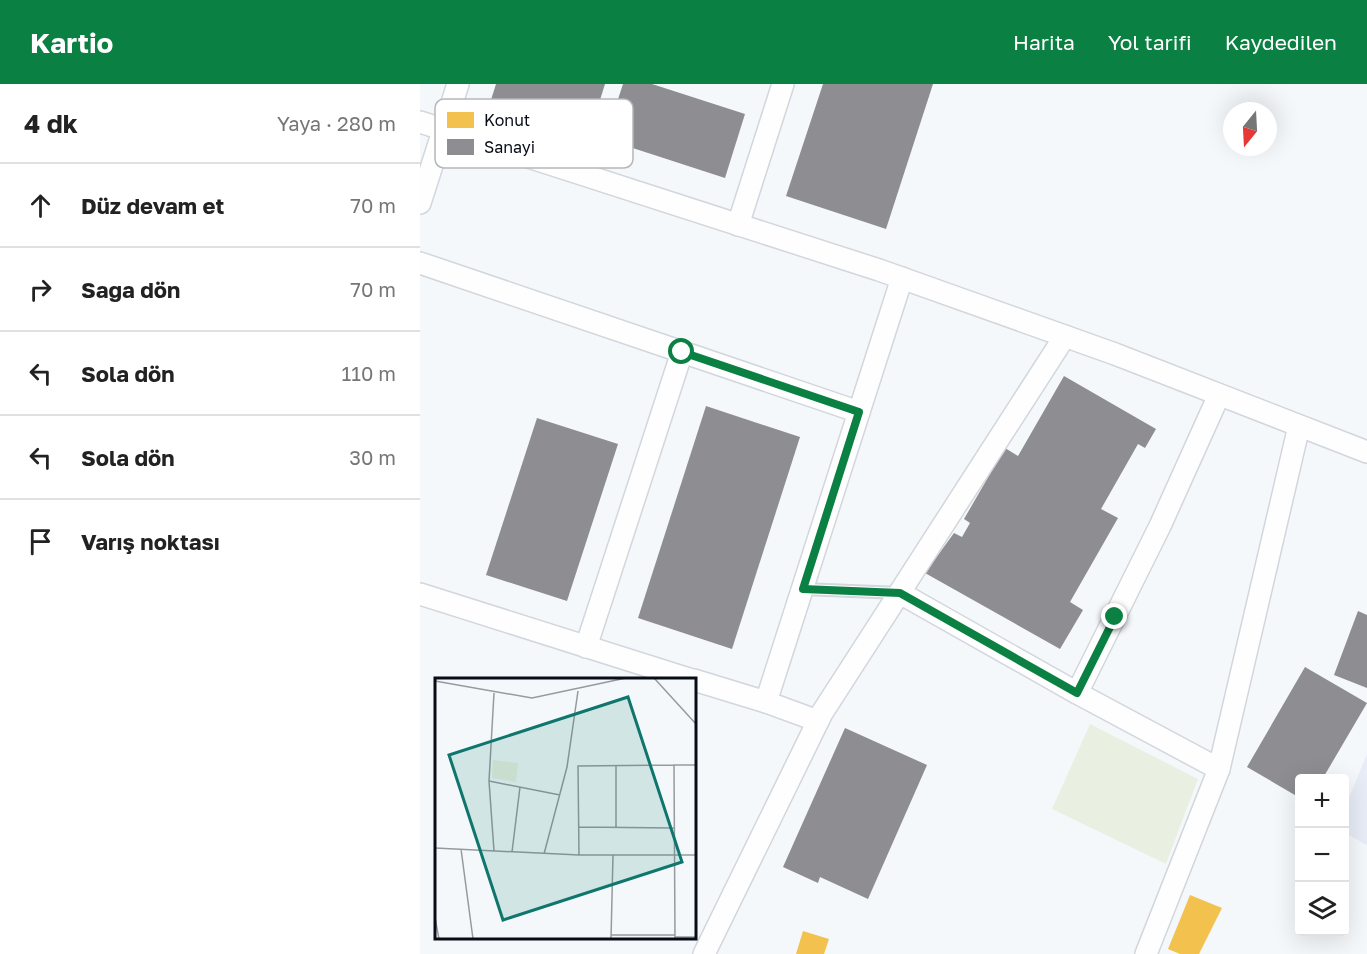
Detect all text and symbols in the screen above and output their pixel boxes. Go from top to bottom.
text: Kartio [30,26,113,59]
text: Harita [1013,29,1075,55]
text: Yol tarifi [1108,29,1192,55]
text: Kaydedilen [1225,29,1337,55]
legend [435,99,633,168]
north arrow [1223,102,1277,156]
text: 4 dk [24,108,78,139]
text: Konut [484,110,530,130]
text: Yaya · 280 m [277,111,396,135]
text: Sanayi [484,137,535,157]
icon: ahead [24,189,57,222]
text: Düz devam et [81,192,224,219]
text: 70 m [350,193,396,217]
icon: right [24,273,57,306]
text: Sağa dön [81,276,180,303]
text: 70 m [350,277,396,301]
route start [668,338,694,364]
icon: left [24,357,57,390]
text: Sola dön [81,360,175,387]
text: 110 m [342,361,396,385]
icon: left [24,441,57,474]
text: Sola dön [81,444,175,471]
text: 30 m [349,445,396,469]
icon: arrive [24,525,57,558]
text: Varış noktası [81,528,220,555]
route end [1101,603,1127,629]
inset map [435,678,696,939]
map controls [1295,774,1349,936]
button: + [1295,774,1349,828]
button: − [1295,828,1349,882]
button: layers [1295,882,1349,936]

